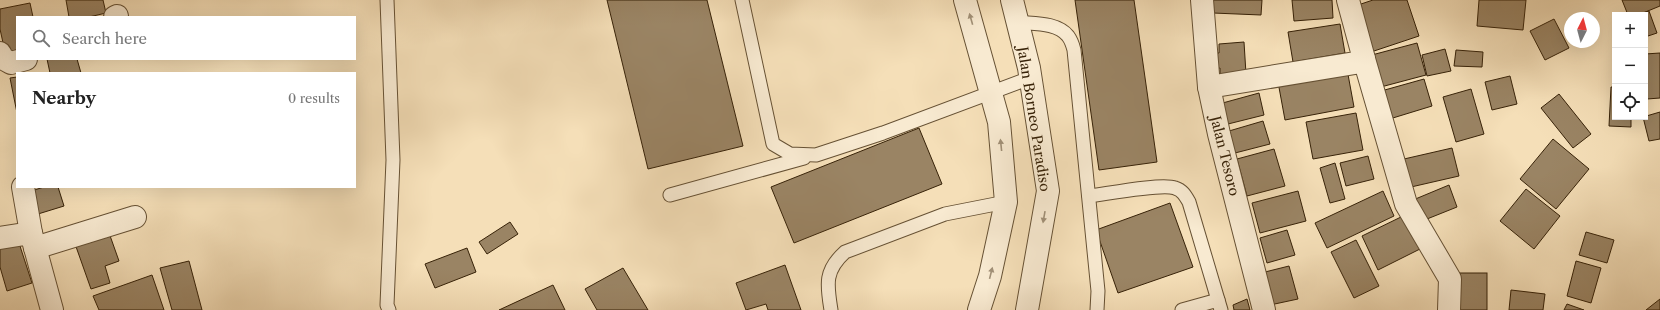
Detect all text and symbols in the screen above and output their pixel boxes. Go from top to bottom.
one-way arrow [968,12,974,24]
north arrow [1564,12,1600,48]
map controls [1612,12,1648,120]
button: + [1612,12,1648,48]
search box [16,16,356,60]
icon: search [30,27,52,49]
text: Search here [62,29,147,48]
street label: Jalan Borneo Paradiso [1013,43,1054,193]
button: − [1612,48,1648,84]
button: locate [1612,84,1648,120]
text: Nearby [32,88,96,108]
text: 0 results [288,90,340,106]
street label: Jalan Tesoro [1206,112,1244,198]
one-way arrow [998,139,1004,151]
one-way arrow [1041,211,1047,223]
one-way arrow [988,267,994,279]

